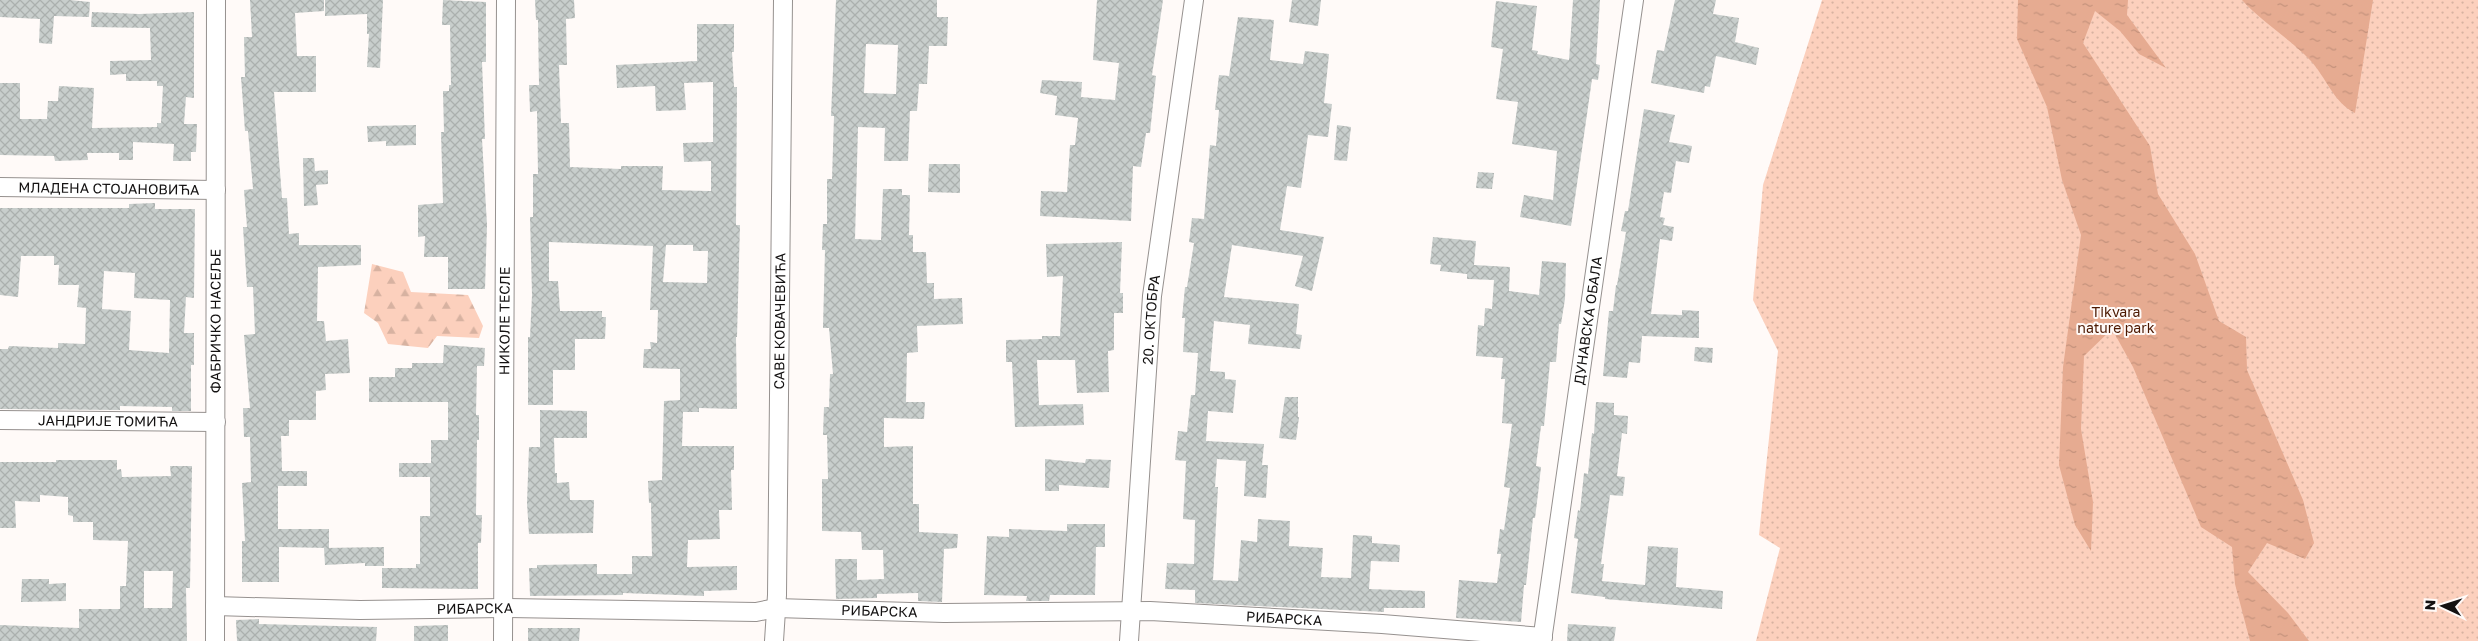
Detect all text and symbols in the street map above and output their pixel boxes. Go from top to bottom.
street label: МЛАДЕНА СТОЈАНОВИЋА [18,178,200,198]
street label: ФАБРИЧКО НАСЕЉЕ [206,249,224,393]
street label: САВЕ КОВАЧЕВИЋА [770,252,788,390]
street label: ДУНАВСКА ОБАЛА [1570,254,1605,386]
street label: НИКОЛЕ ТЕСЛЕ [495,267,513,375]
street label: 20. ОКТОБРА [1138,273,1163,365]
park label: Tikvara nature park [2077,303,2155,336]
street label: ЈАНДРИЈЕ ТОМИЋА [38,411,179,430]
north arrow [2418,581,2468,631]
street label: РИБАРСКА [437,599,514,617]
text: N [2421,599,2438,611]
street label: РИБАРСКА [841,601,919,620]
street label: РИБАРСКА [1246,607,1323,629]

